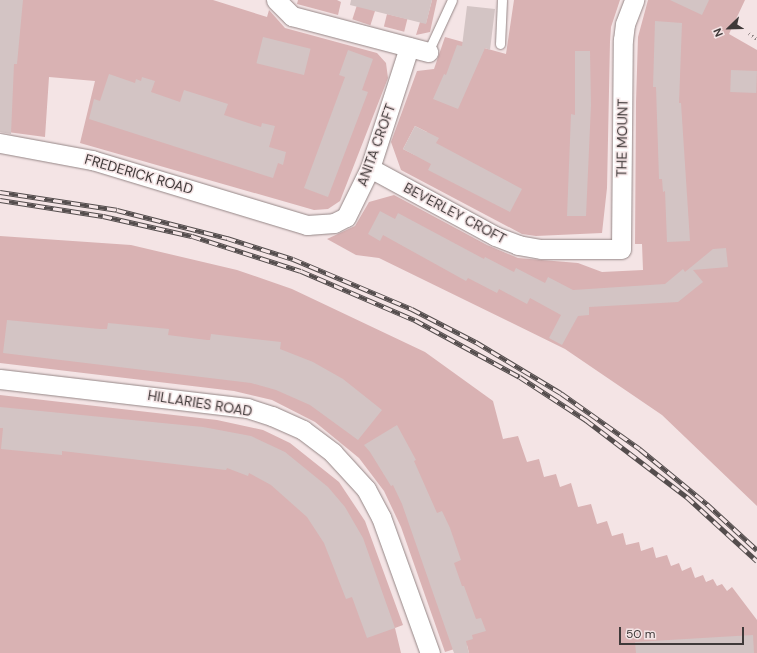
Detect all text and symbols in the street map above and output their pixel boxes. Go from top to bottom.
north arrow [709,8,749,48]
text: N [710,26,726,39]
street label: THE MOUNT [613,99,631,177]
street label: ANITA CROFT [353,101,399,189]
street label: FREDERICK ROAD [83,150,195,198]
street label: BEVERLEY CROFT [401,179,509,247]
street label: HILLARIES ROAD [147,386,253,420]
scale bar [621,619,746,645]
text: 50 m [626,626,655,642]

